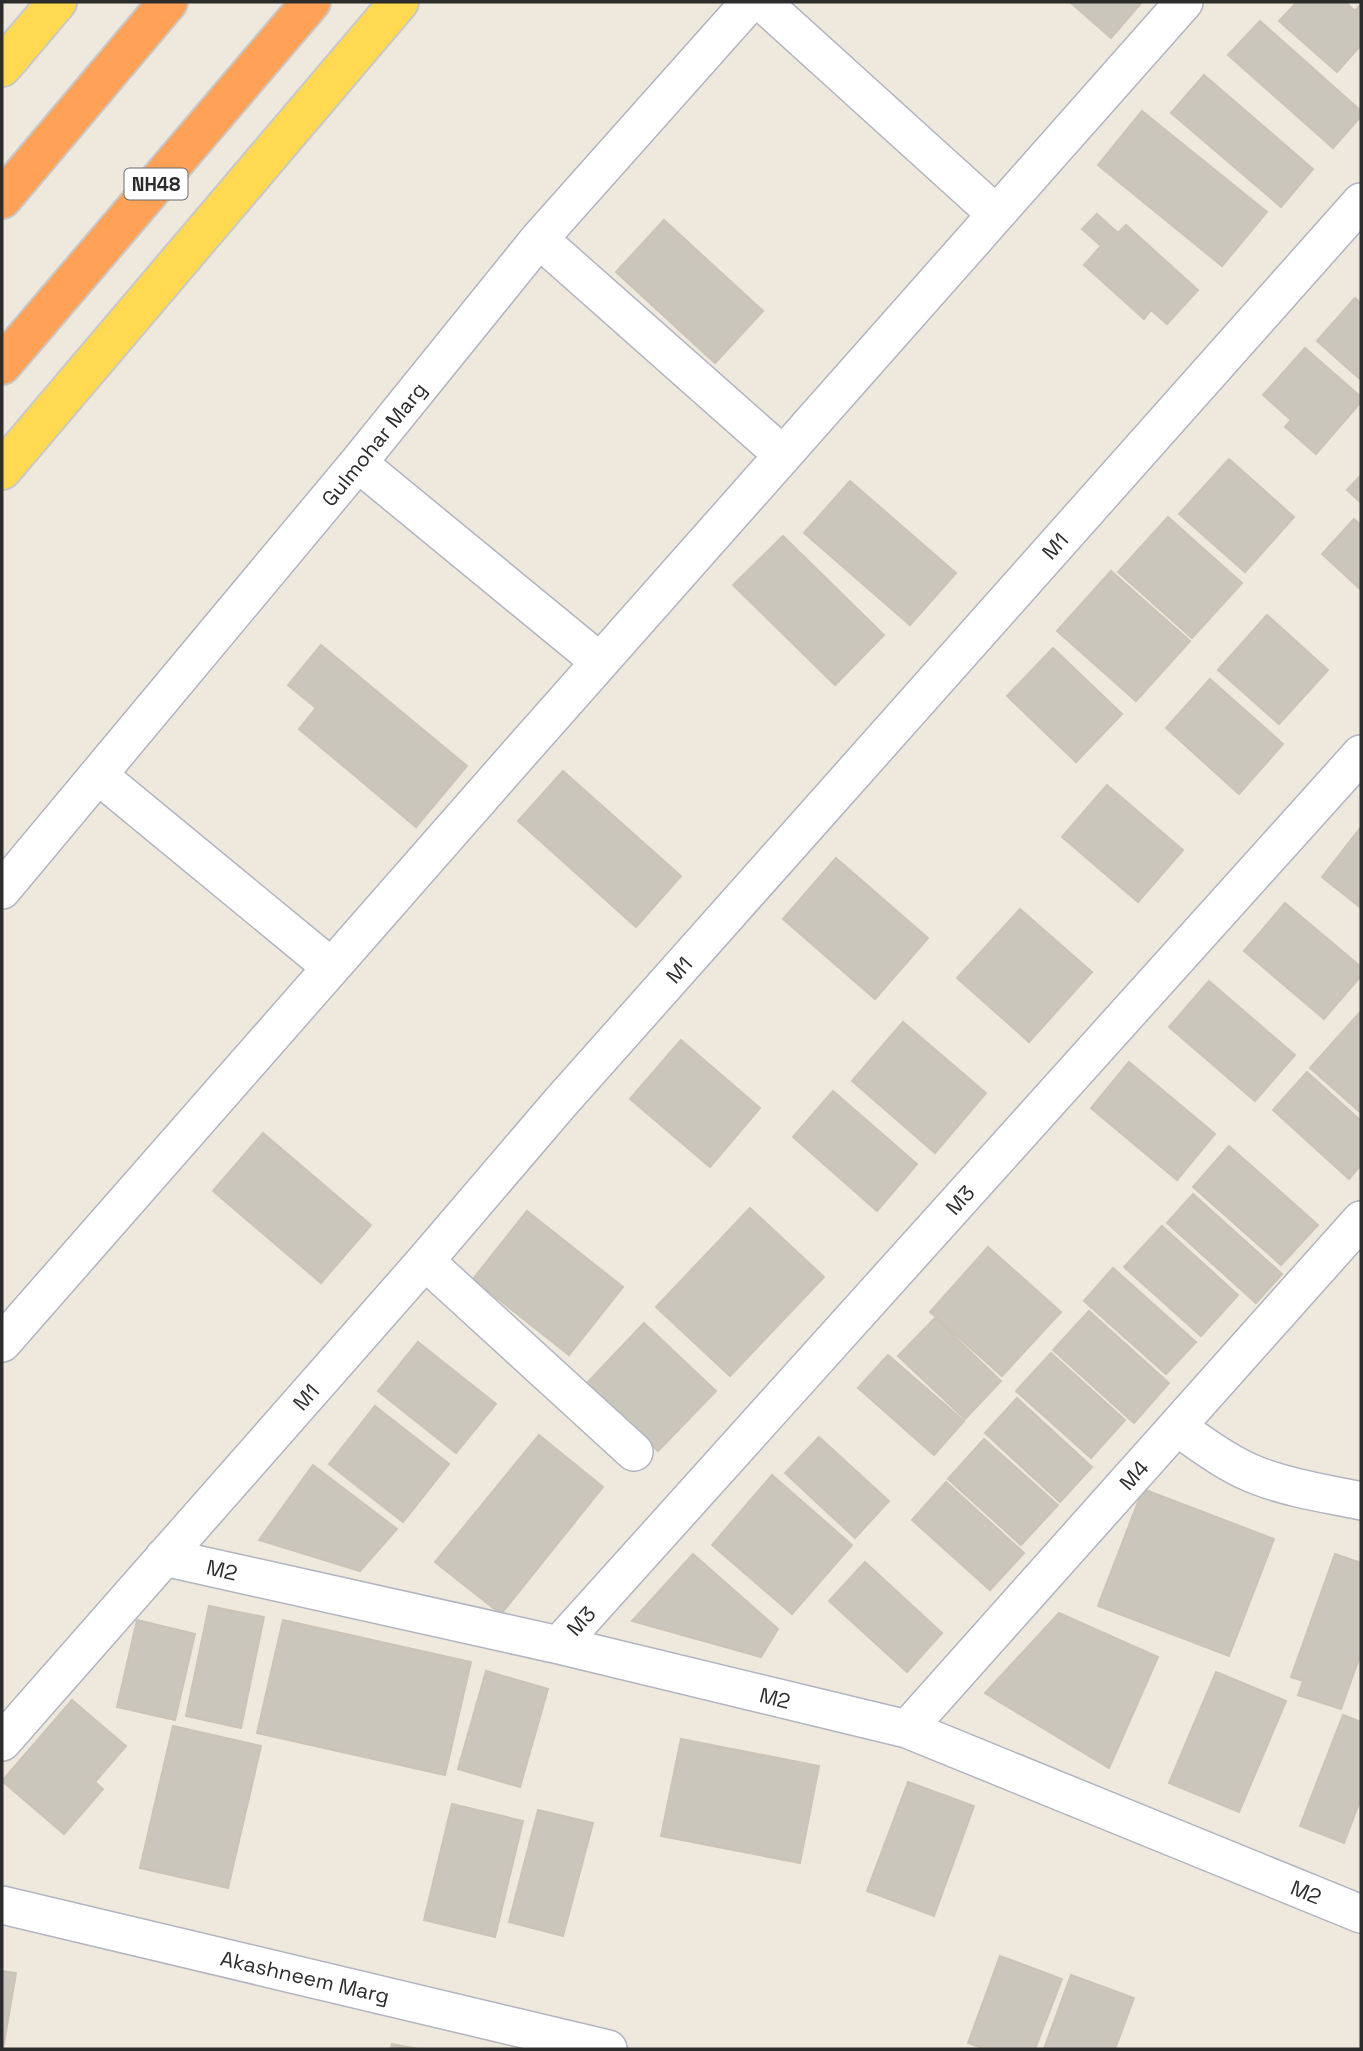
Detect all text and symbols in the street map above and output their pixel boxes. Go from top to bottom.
road number: NH48 [124,168,188,200]
street label: Gulmohar Marg [316,376,432,512]
street label: M1 [1036,527,1074,565]
street label: M1 [660,951,698,989]
street label: M3 [940,1180,980,1220]
street label: M1 [287,1378,325,1416]
street label: M4 [1113,1454,1155,1496]
street label: M2 [204,1553,240,1587]
street label: M3 [561,1601,601,1641]
street label: M2 [757,1681,793,1715]
street label: M2 [1287,1874,1325,1910]
street label: Akashneem Marg [218,1944,392,2010]

